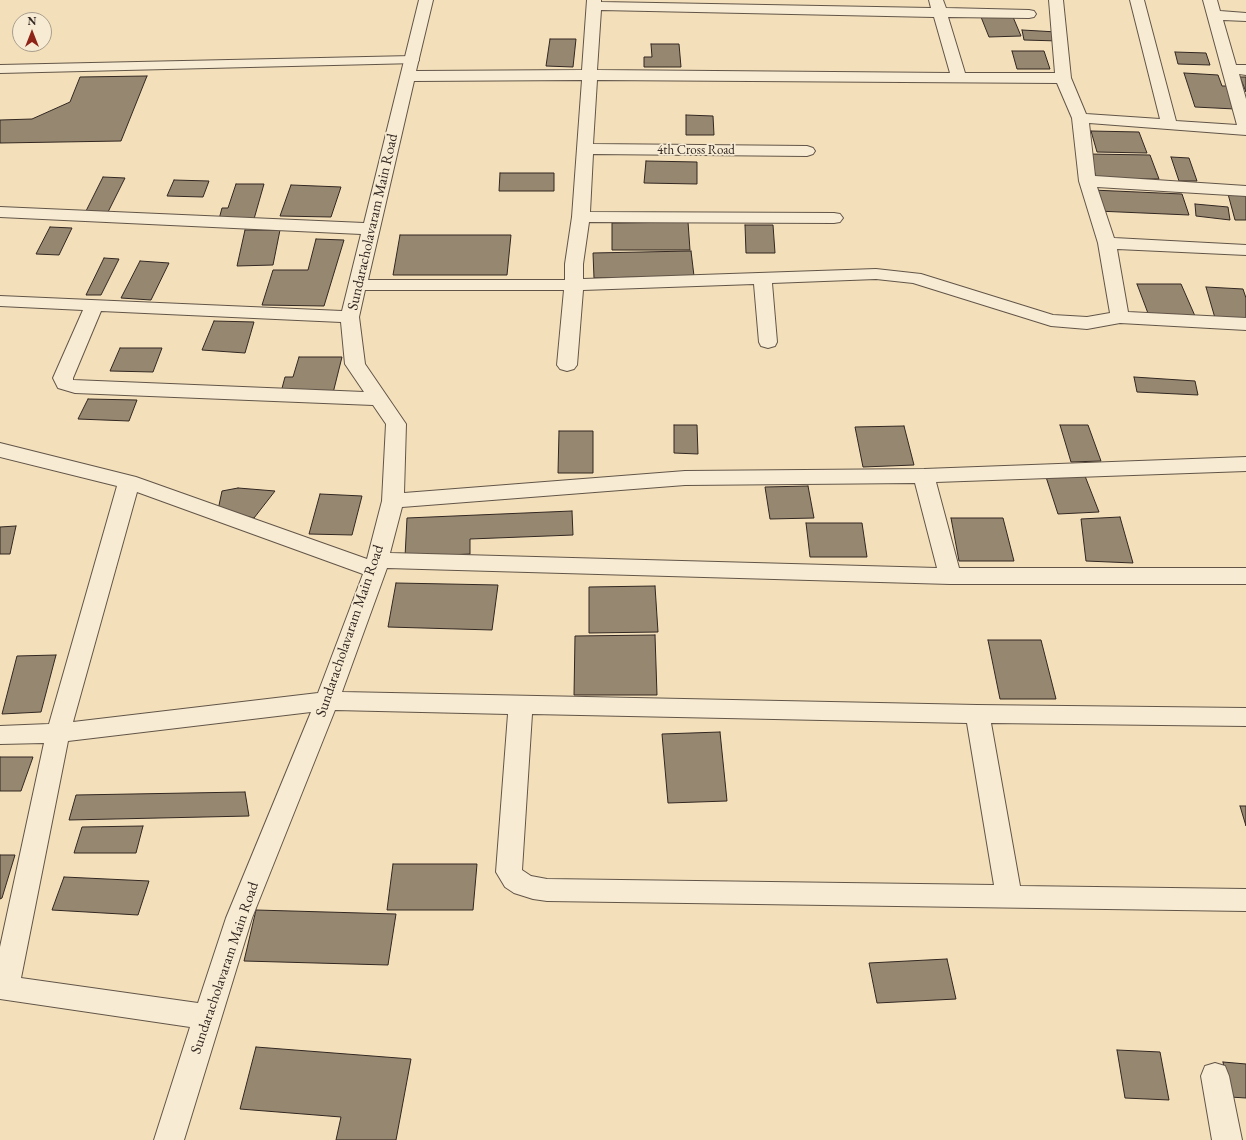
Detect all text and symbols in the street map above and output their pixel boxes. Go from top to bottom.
north arrow [12,12,52,52]
text: N [28,14,36,28]
street label: Sundaracholavaram Main Road [344,132,402,312]
street label: 4th Cross Road [657,142,735,158]
street label: Sundaracholavaram Main Road [312,543,388,719]
street label: Sundaracholavaram Main Road [187,880,263,1056]

